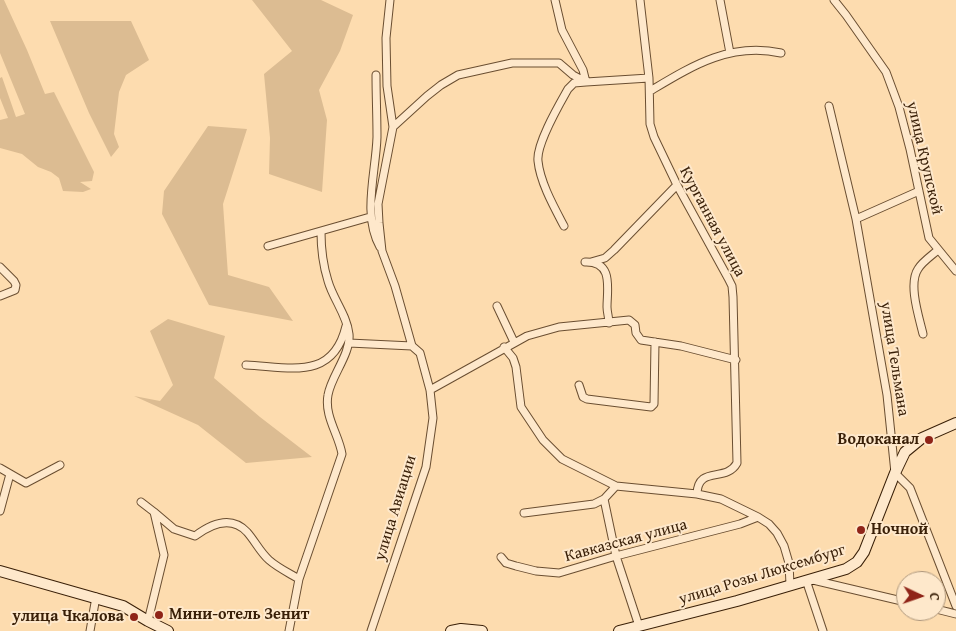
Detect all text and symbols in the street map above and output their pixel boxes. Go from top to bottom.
street label: улица Крупской [902,100,946,216]
street label: Курганная улица [675,164,749,280]
street label: улица Тельмана [875,300,913,418]
place label: Водоканал [837,430,919,450]
marker: Водоканал [923,434,935,446]
street label: улица Авиации [371,453,421,563]
street label: Кавказская улица [563,515,689,567]
place label: Ночной [871,520,928,540]
marker: Ночной [855,524,867,536]
street label: улица Розы Люксембург [676,541,848,609]
north arrow [896,571,946,621]
text: С [925,592,945,601]
place label: Мини-отель Зенит [169,605,309,625]
place label: улица Чкалова [12,607,124,627]
marker: Мини-отель Зенит [153,609,165,621]
marker: улица Чкалова [128,611,140,623]

